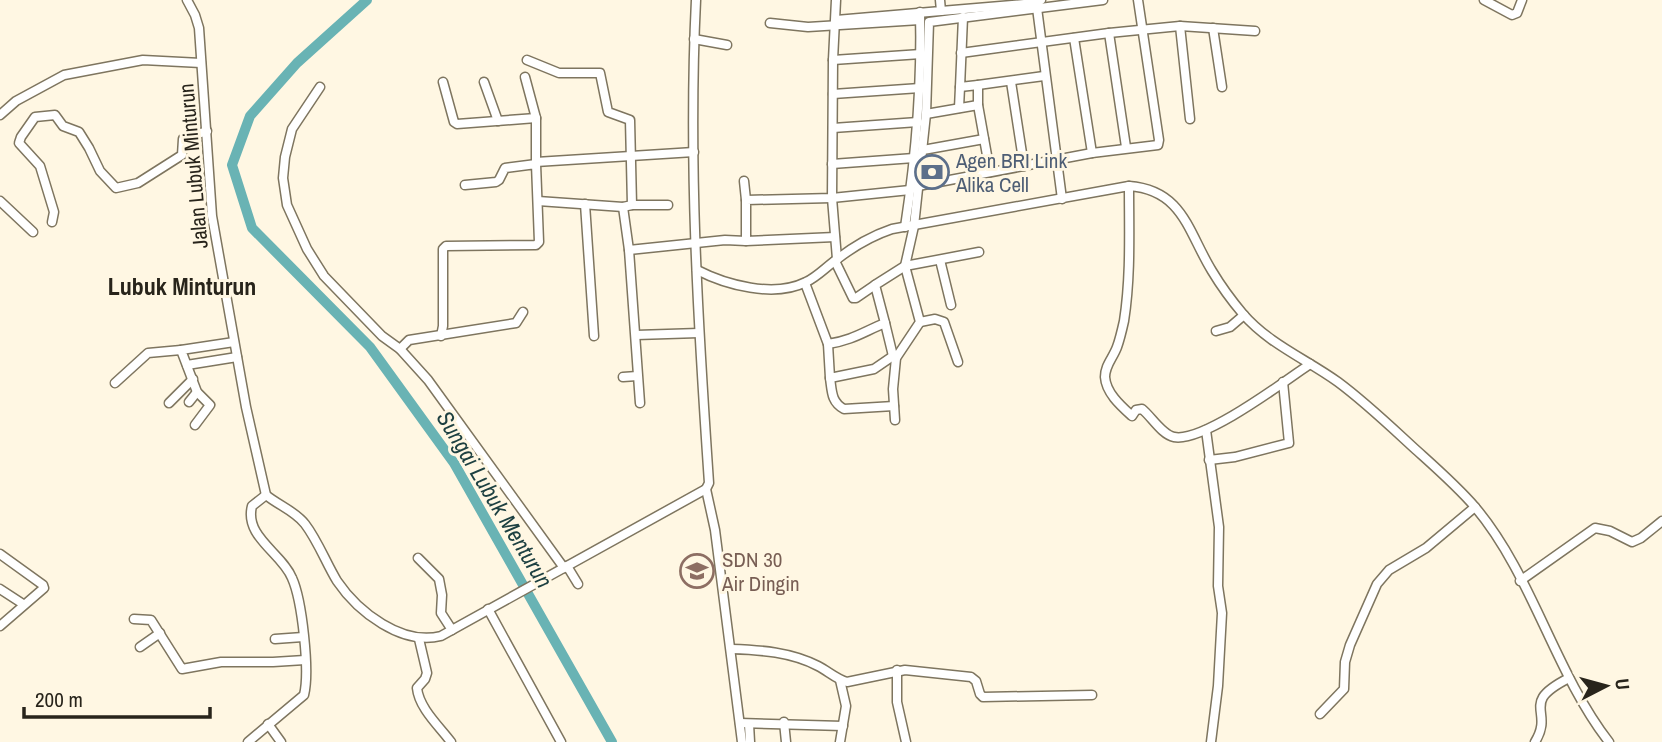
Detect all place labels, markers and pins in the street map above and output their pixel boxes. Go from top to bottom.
place label: Agen BRI Link Alika Cell [955,146,1067,199]
bank icon: Agen BRI Link Alika Cell [913,153,951,191]
place label: SDN 30 Air Dingin [721,545,800,598]
school or university icon: SDN 30 Air Dingin [678,552,716,590]

